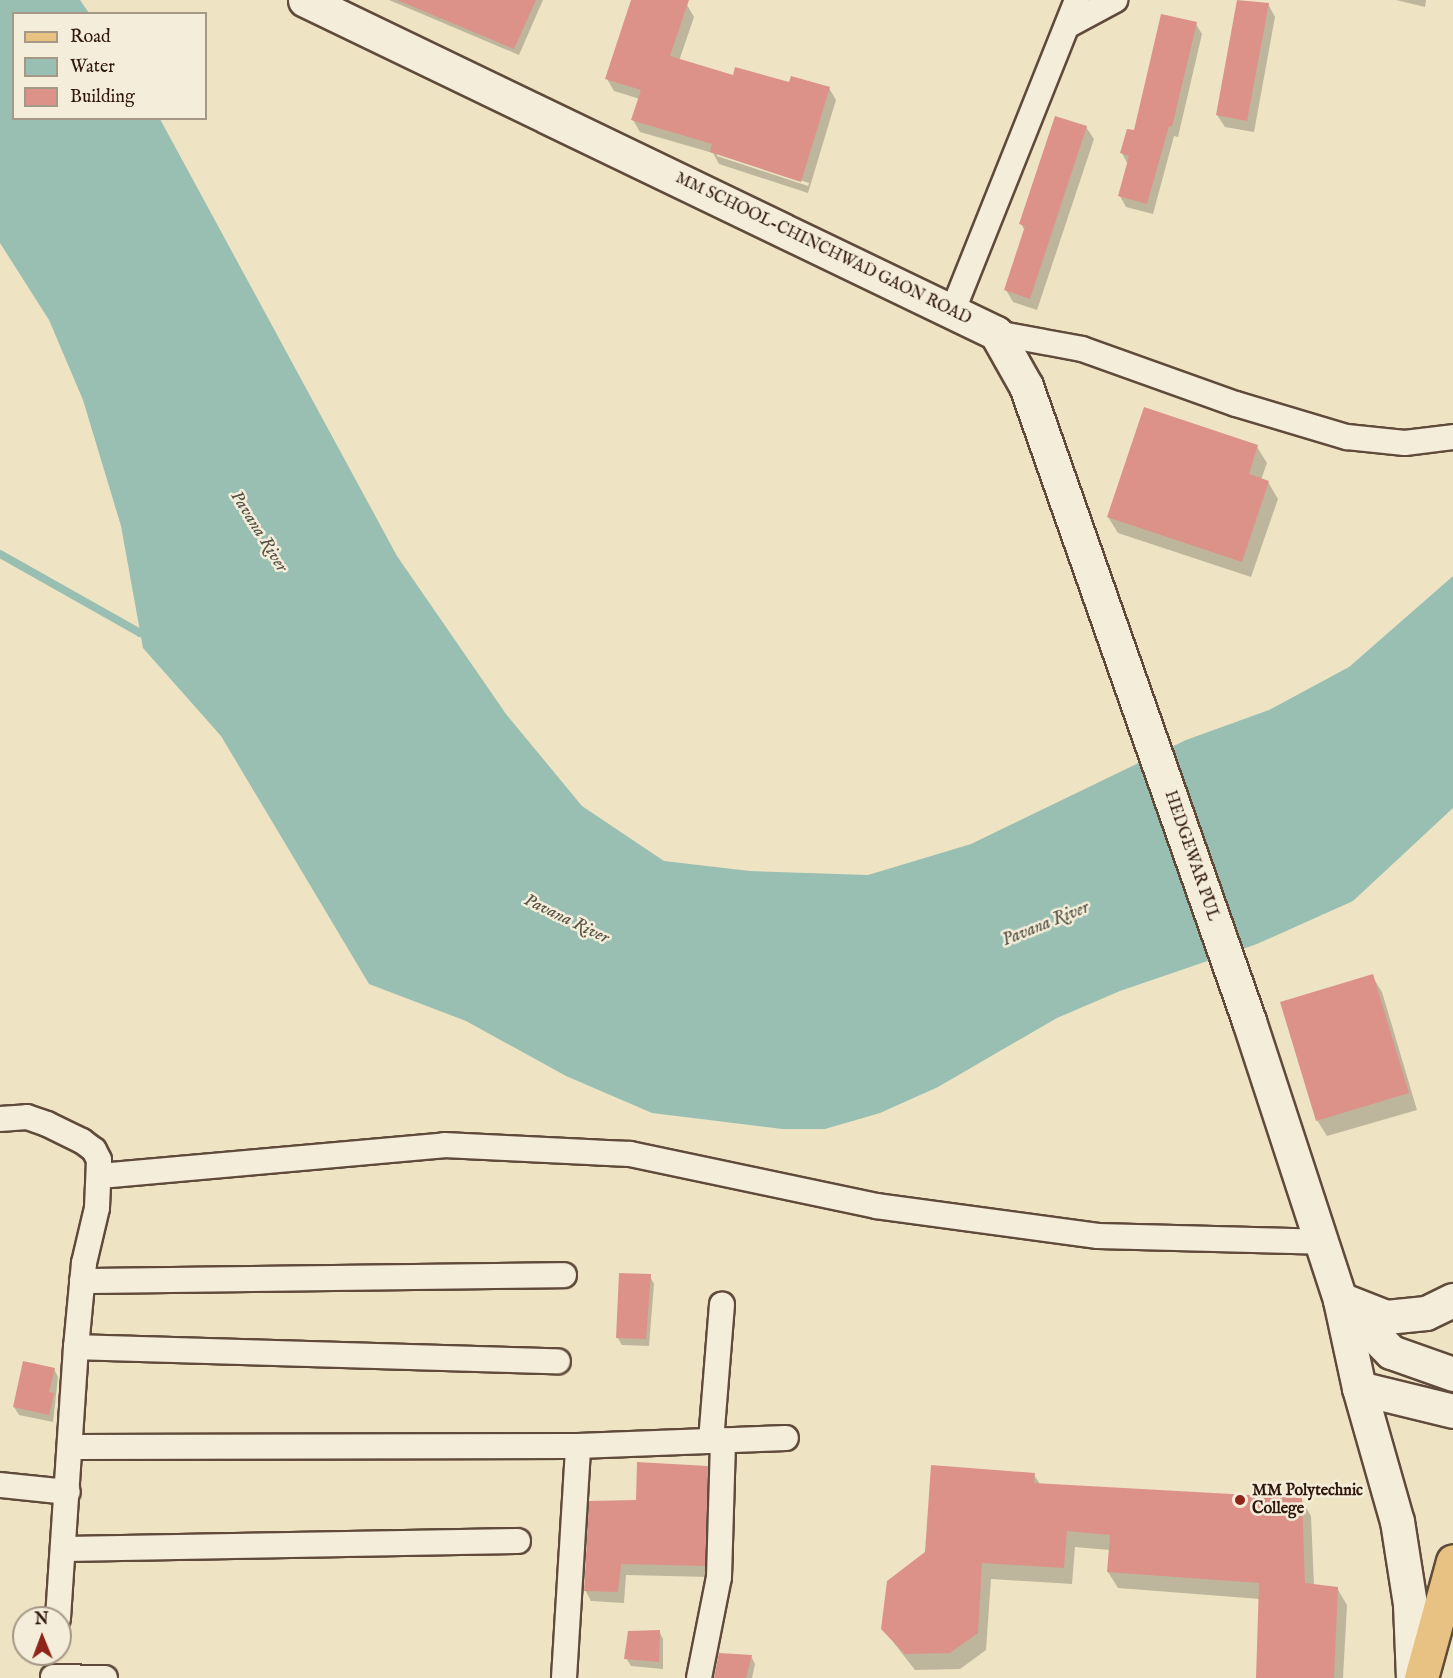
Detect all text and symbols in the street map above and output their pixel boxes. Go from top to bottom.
legend [12,12,207,120]
text: Road [70,26,111,49]
text: Water [70,56,115,79]
text: Building [70,86,135,109]
street label: MM SCHOOL-CHINCHWAD GAON ROAD [672,169,974,329]
water label: Pavana River [224,487,292,577]
street label: HEDGEWAR PUL [1160,788,1222,924]
water label: Pavana River [520,890,612,950]
water label: Pavana River [999,898,1093,952]
place label: MM Polytechnic College [1252,1481,1363,1519]
marker: MM Polytechnic College [1233,1493,1247,1507]
north arrow [12,1606,72,1666]
text: N [35,1610,49,1630]

